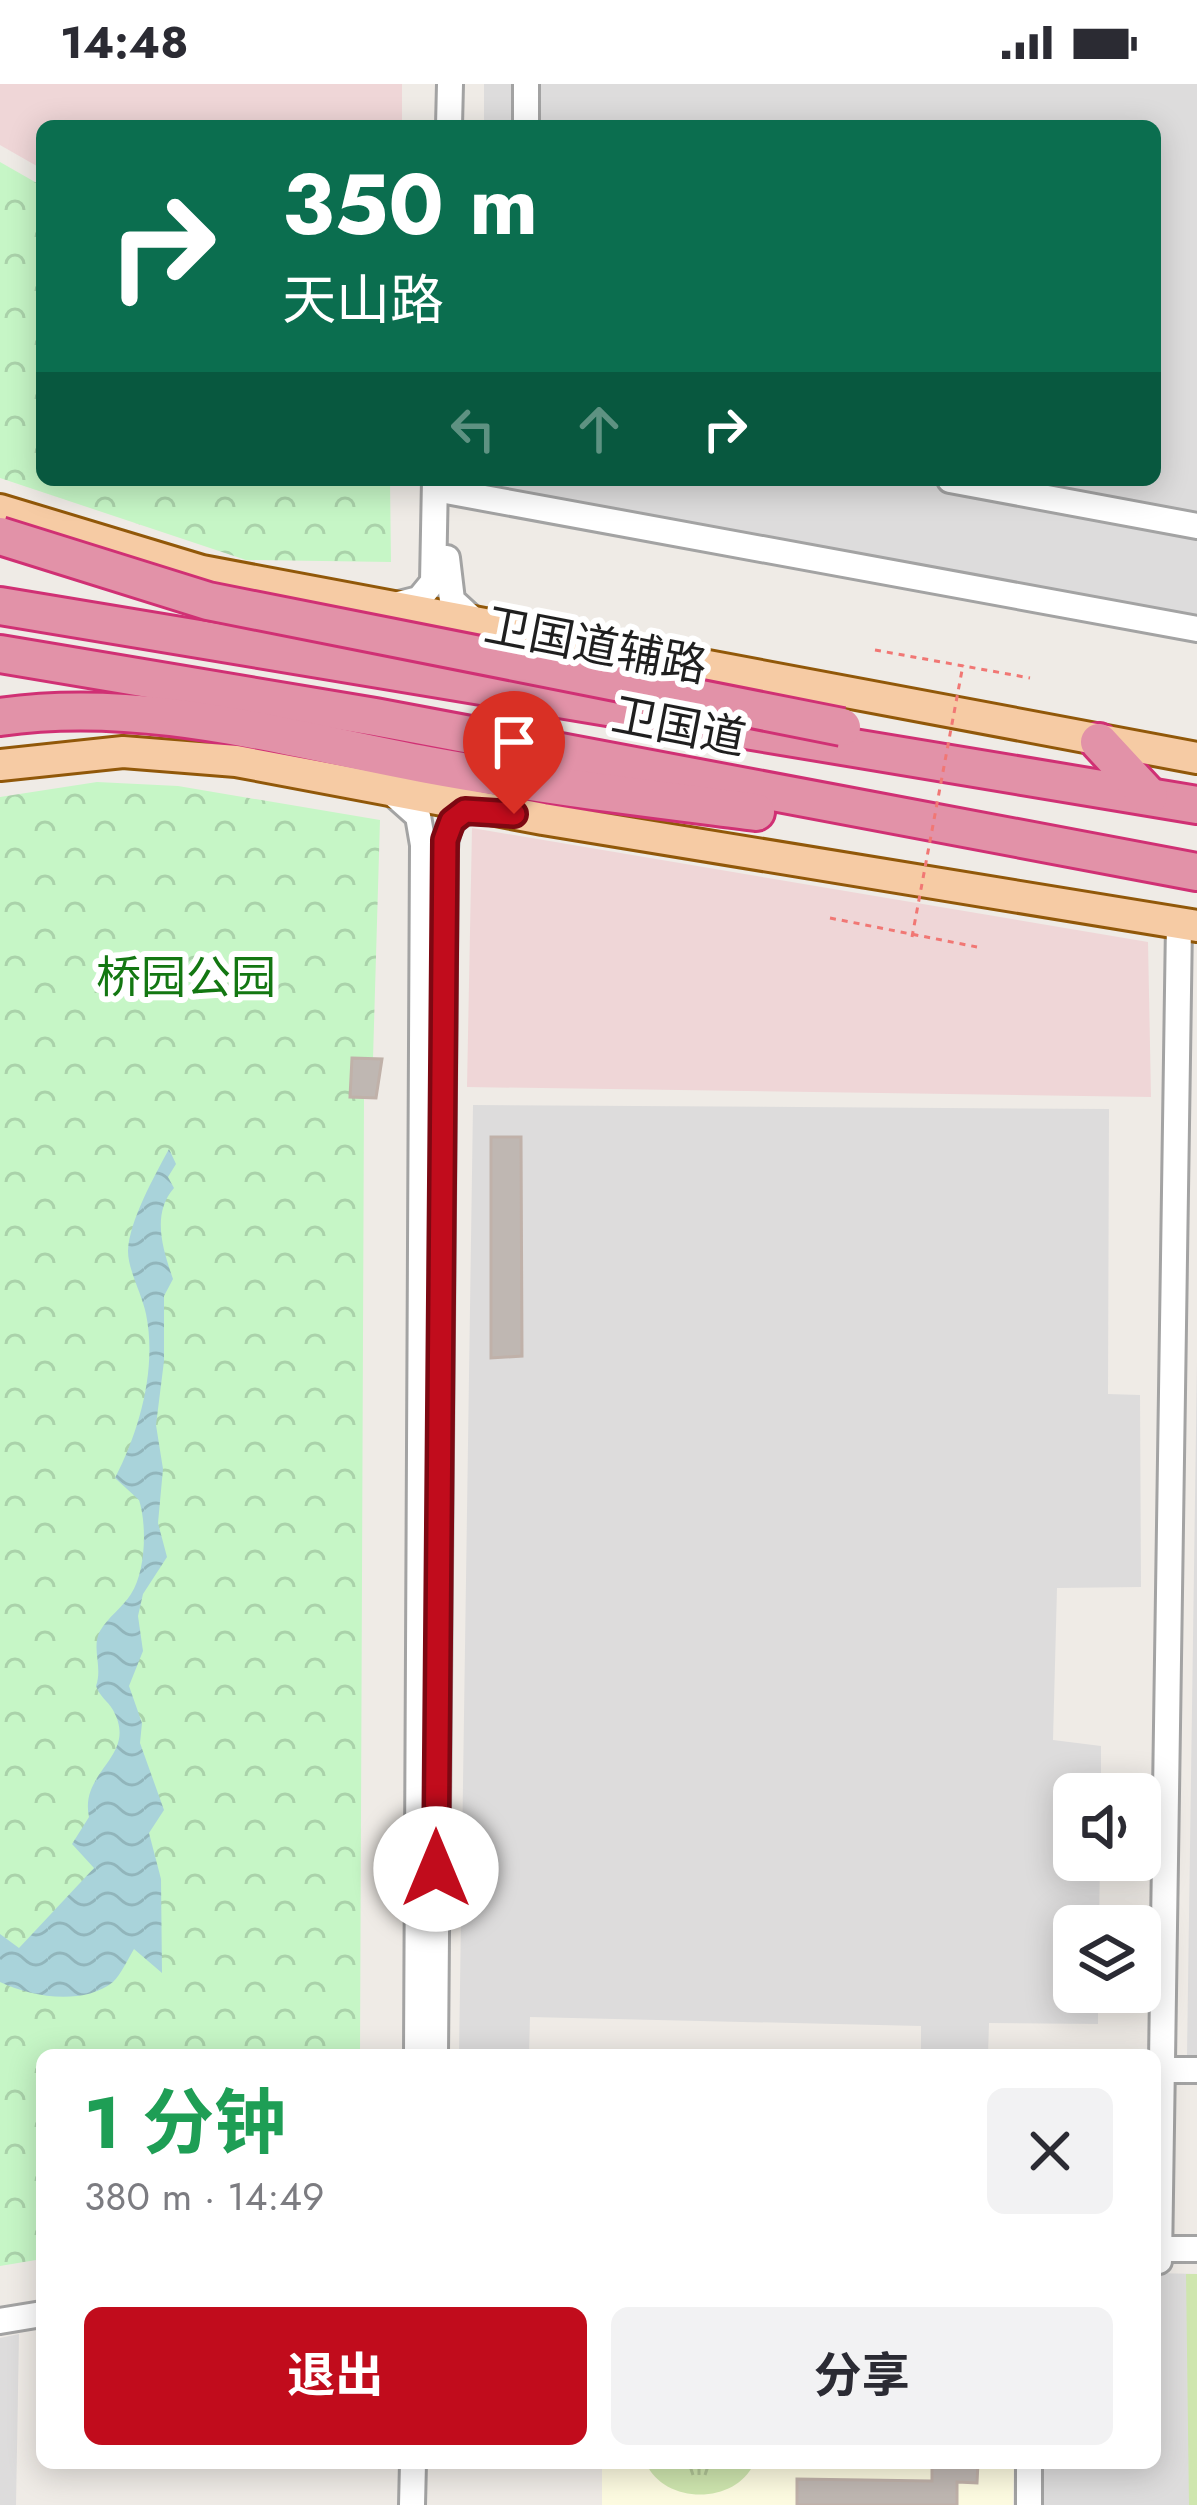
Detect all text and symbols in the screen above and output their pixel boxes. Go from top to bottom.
text: 14:48 [60,10,188,75]
text: 350 m [282,144,538,266]
icon: right [84,168,240,324]
text: 天山路 [282,261,444,339]
icon: left [440,396,506,462]
icon: ahead [566,396,632,462]
icon: right [692,396,758,462]
street label: 卫国道辅路 [479,592,713,699]
street label: 卫国道 [606,682,751,771]
pin [463,691,565,814]
icon: arrive [481,709,547,775]
park label: 桥园公园 [96,945,276,1010]
map controls [1053,1773,1161,2013]
button: sound [1053,1773,1161,1881]
position arrow [373,1806,499,1932]
button: layers [1053,1905,1161,2013]
text: 1 分钟 [84,2071,286,2175]
button: close [987,2088,1113,2214]
text: 380 m · 14:49 [84,2168,324,2225]
button: 退出 [84,2307,587,2445]
button: 分享 [611,2307,1113,2445]

